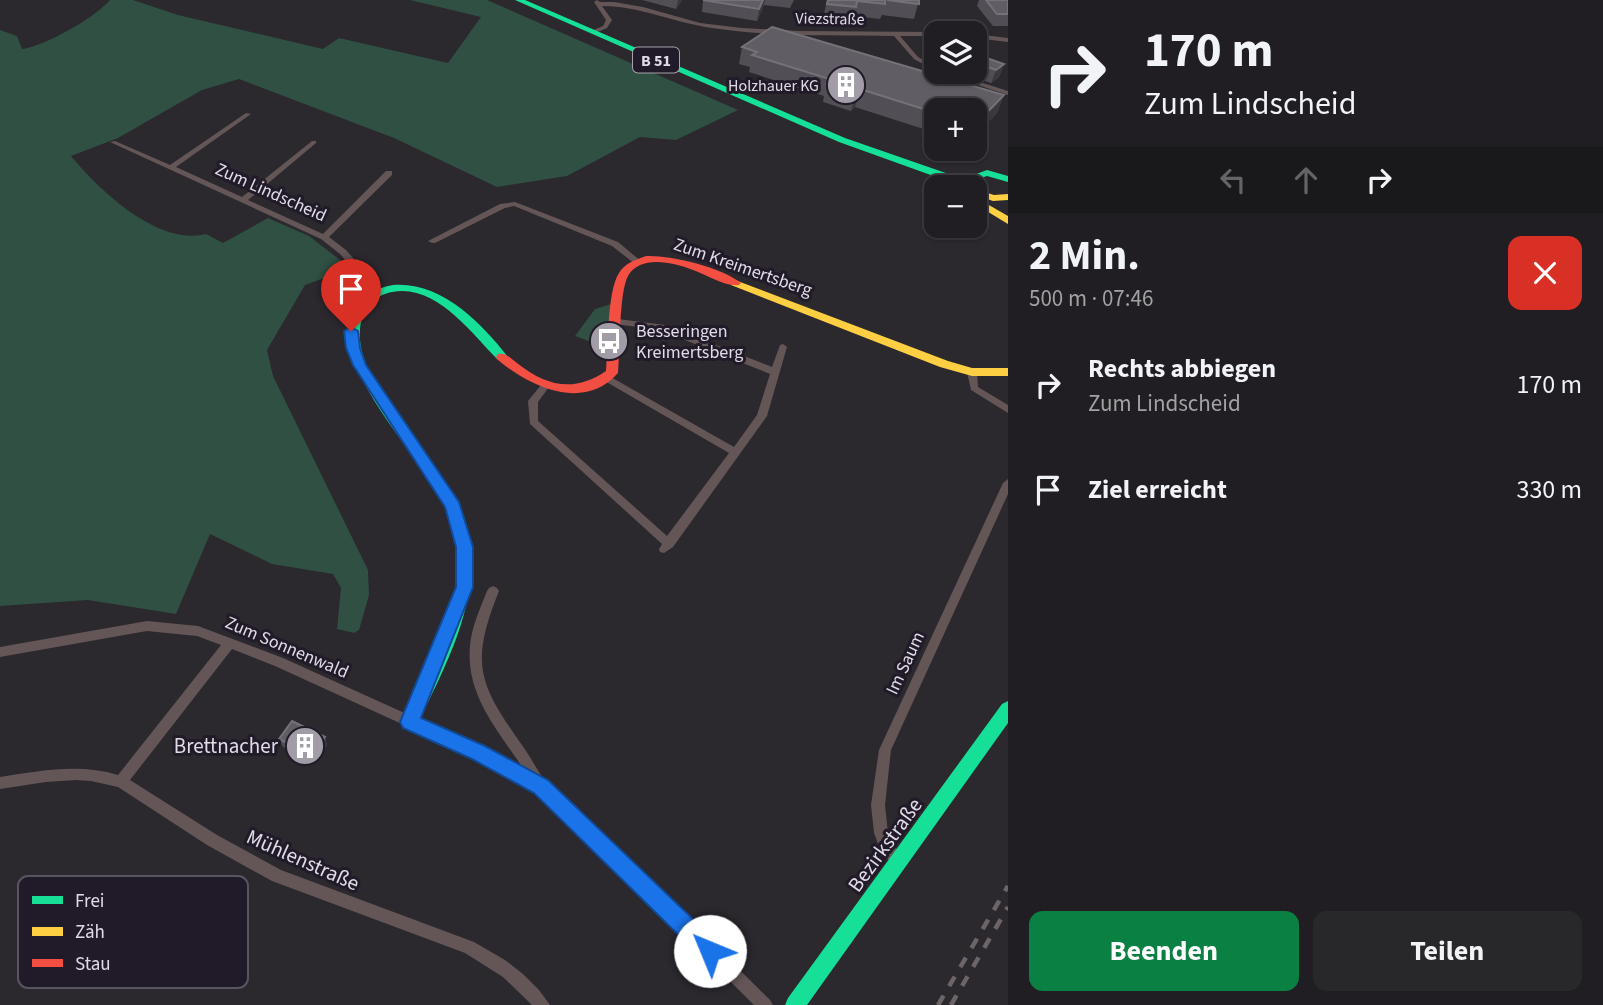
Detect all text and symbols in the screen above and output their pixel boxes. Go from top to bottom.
street label: Viezstraße [795,7,865,31]
text: 170 m [1144,16,1273,86]
map controls [924,21,987,238]
button: layers [924,21,987,84]
icon: right [1029,28,1120,119]
road number: B 51 [633,48,679,72]
building icon: Holzhauer KG [825,64,867,106]
place label: Holzhauer KG [728,75,819,97]
text: Zum Lindscheid [1144,81,1356,127]
button: + [924,98,987,161]
street label: Zum Lindscheid [211,157,330,228]
icon: left [1214,161,1252,199]
icon: ahead [1287,161,1325,199]
icon: right [1360,161,1398,199]
button: − [924,175,987,238]
text: 2 Min. [1029,226,1140,286]
street label: Zum Kreimertsberg [670,232,815,303]
button: close [1508,236,1582,310]
pin [321,259,381,331]
icon: arrive [332,270,370,308]
text: 500 m · 07:46 [1029,282,1153,315]
place label: Besseringen Kreimertsberg [636,319,743,365]
bus stop icon: Besseringen Kreimertsberg [588,320,630,362]
text: Rechts abbiegen [1088,350,1276,387]
icon: right [1029,366,1067,404]
text: 170 m [1516,366,1582,403]
text: Zum Lindscheid [1088,387,1241,420]
icon: arrive [1029,471,1067,509]
text: Ziel erreicht [1088,471,1227,508]
text: 330 m [1516,471,1582,508]
street label: Zum Sonnenwald [221,610,352,685]
street label: Im Saum [880,628,931,699]
building icon: Brettnacher [284,725,326,767]
place label: Brettnacher [174,731,279,761]
street label: Bezirkstraße [841,792,929,898]
street label: Mühlenstraße [242,822,364,898]
legend [18,876,248,988]
text: Frei [75,888,105,915]
button: Beenden [1029,911,1299,991]
button: Teilen [1313,911,1582,991]
position arrow [673,914,747,988]
text: Zäh [75,919,105,946]
text: Stau [75,951,111,978]

